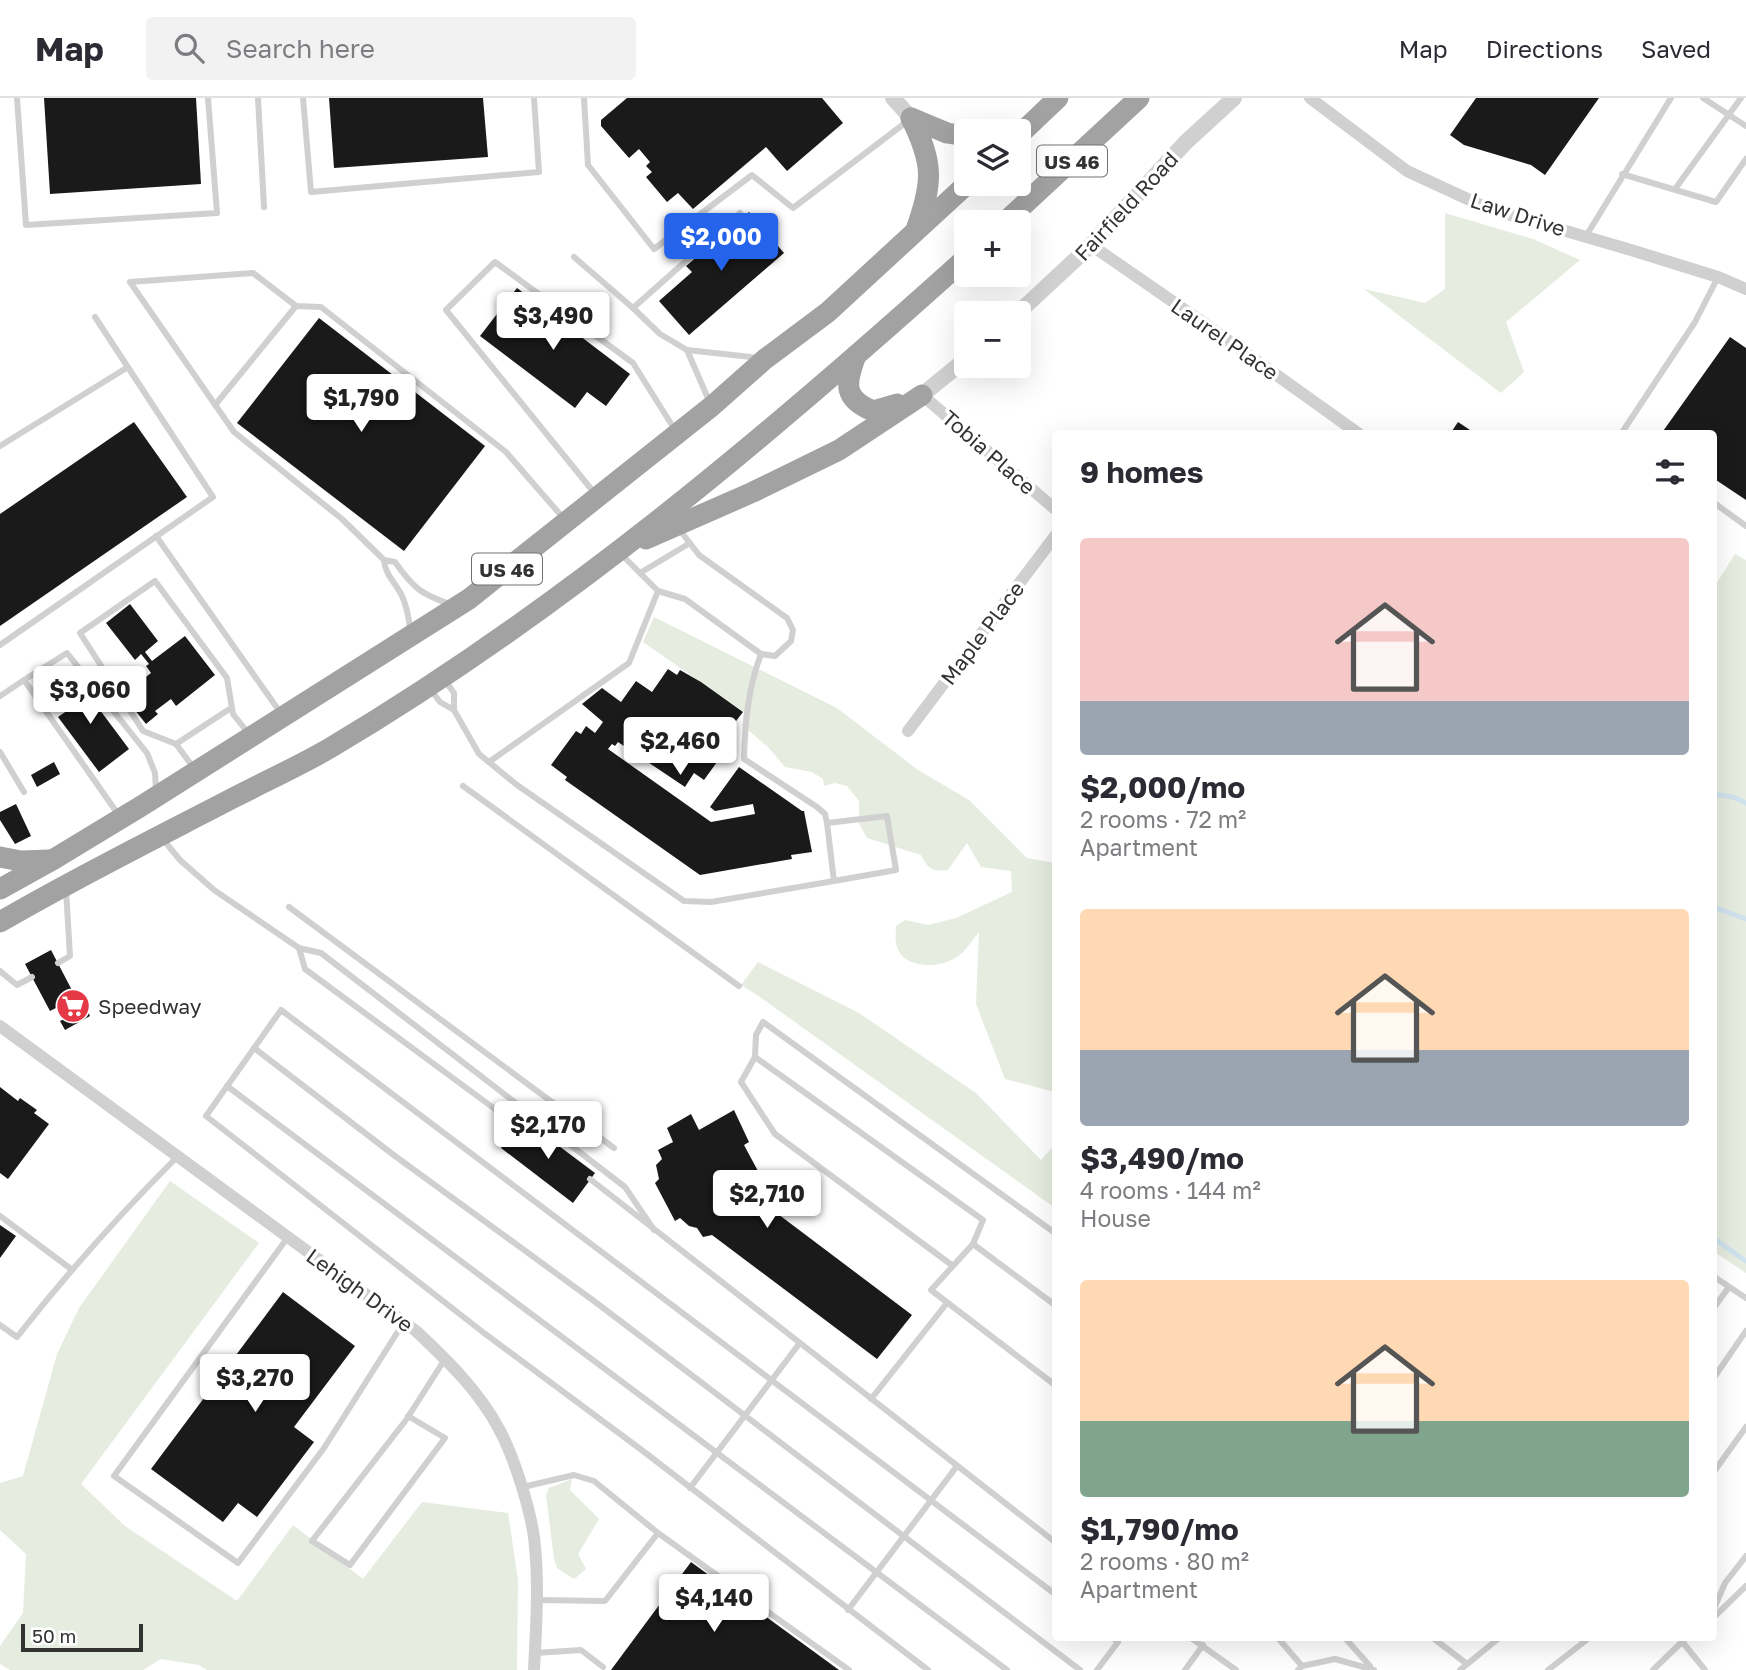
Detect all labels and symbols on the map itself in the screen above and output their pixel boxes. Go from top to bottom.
road number: US 46 [1037,146,1107,176]
street label: Fairfield Road [1069,146,1183,266]
street label: Law Drive [1467,186,1569,242]
pin: $2,000 [664,214,778,273]
pin: $3,490 [496,292,610,352]
street label: Laurel Place [1166,293,1284,385]
pin: $1,790 [304,374,418,434]
street label: Tobia Place [937,404,1041,500]
road number: US 46 [472,554,542,584]
street label: Maple Place [935,576,1029,690]
pin: $3,060 [33,666,147,726]
pin: $2,460 [623,718,737,777]
supermarket icon: Speedway [54,987,92,1025]
place label: Speedway [98,993,202,1019]
pin: $2,170 [491,1102,605,1161]
pin: $2,710 [710,1170,824,1230]
street label: Lehigh Drive [302,1243,418,1337]
pin: $3,270 [198,1354,312,1414]
pin: $4,140 [657,1574,771,1634]
scale bar [21,1621,144,1653]

